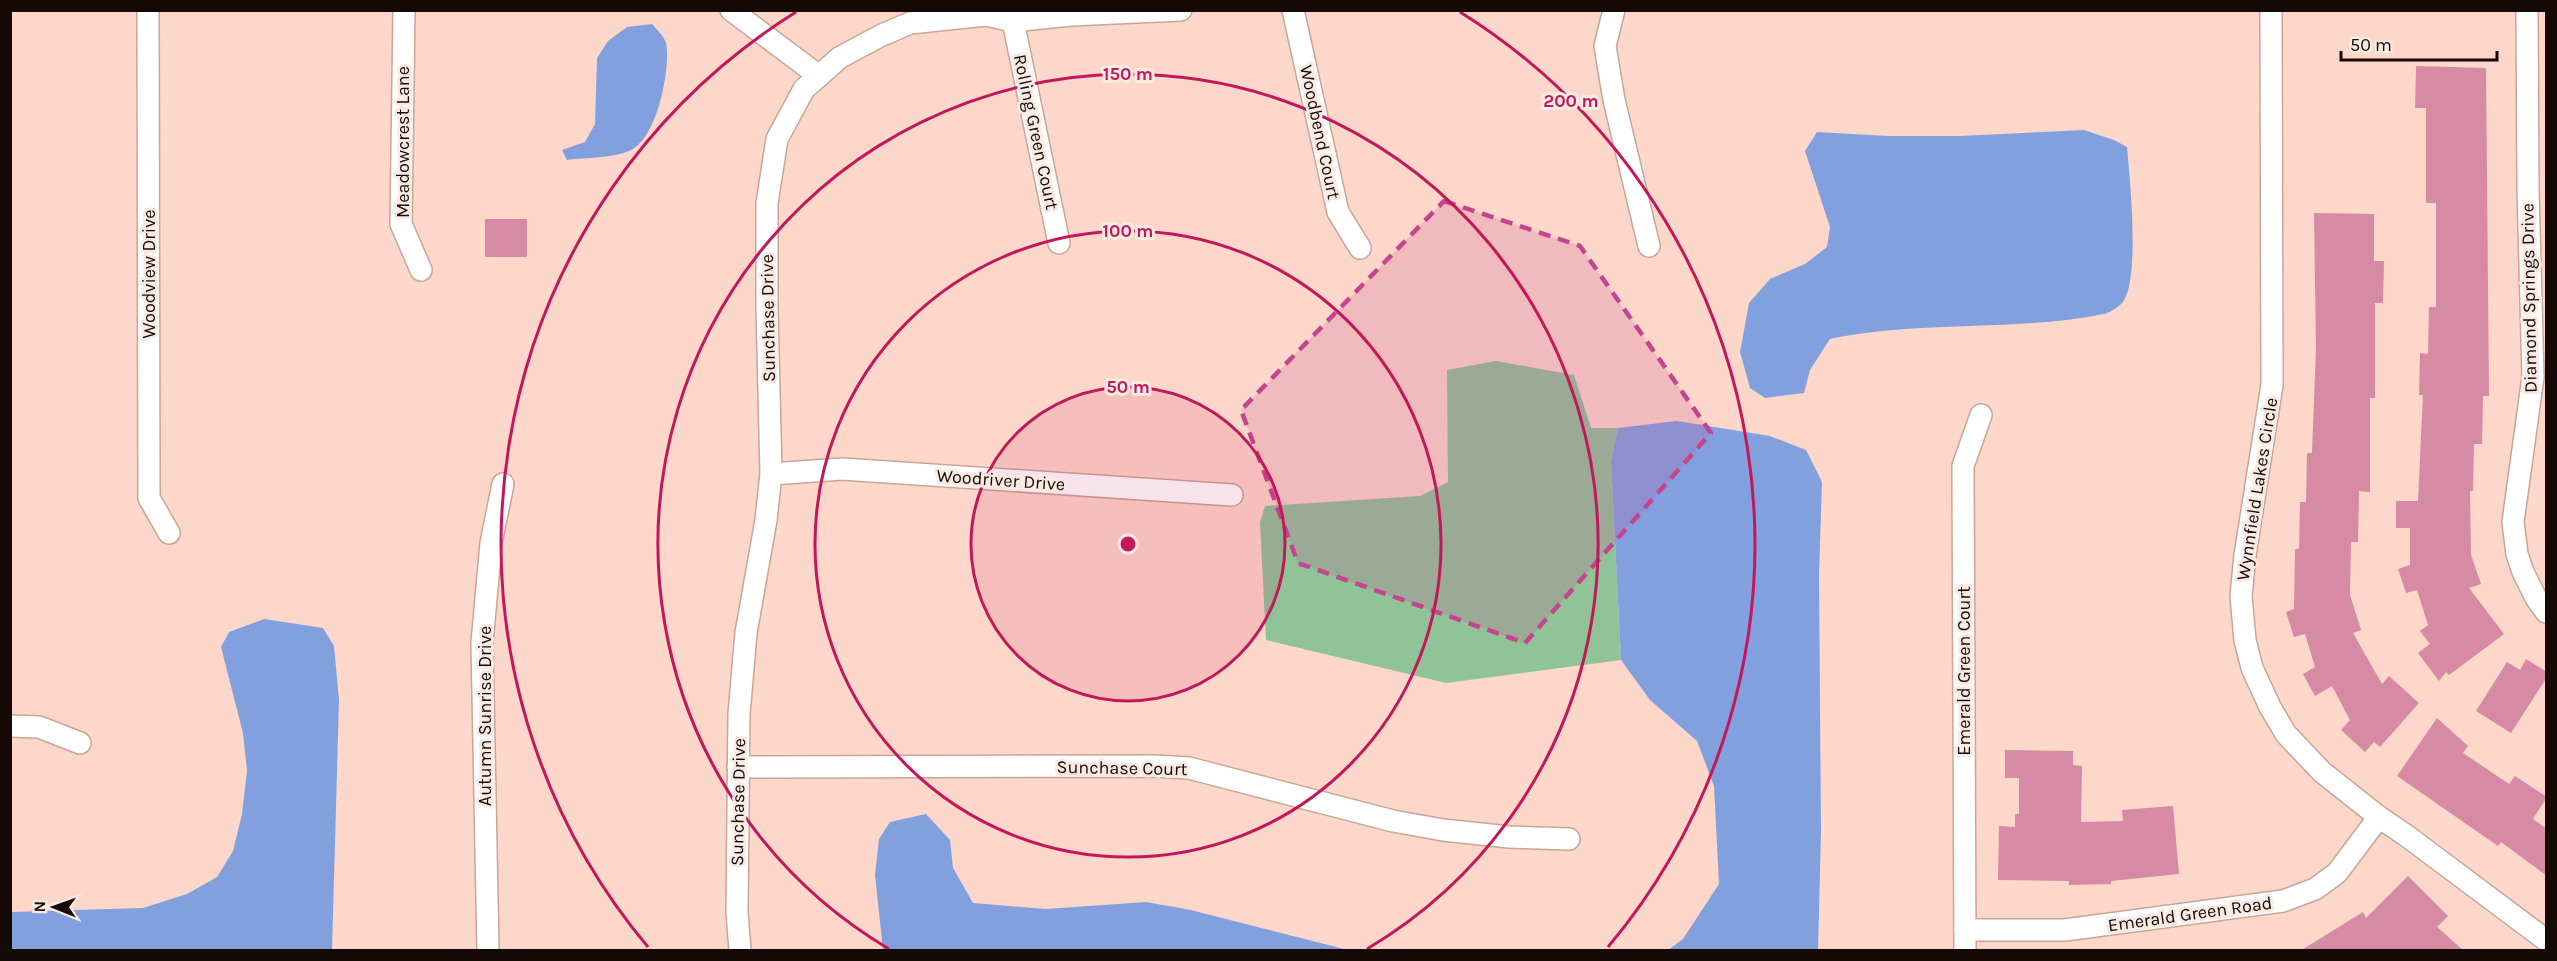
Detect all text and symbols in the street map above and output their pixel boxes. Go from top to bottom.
scale bar [2341,24,2497,62]
text: 50 m [2350,34,2392,56]
street label: Rolling Green Court [1009,52,1063,212]
text: 150 m [1103,63,1153,85]
street label: Woodbend Court [1295,63,1345,201]
street label: Meadowcrest Lane [392,66,414,218]
text: 200 m [1543,90,1599,112]
street label: Diamond Springs Drive [2516,203,2542,393]
street label: Woodview Drive [138,210,160,338]
text: 100 m [1103,220,1153,242]
street label: Sunchase Drive [756,254,780,382]
text: 50 m [1106,376,1150,398]
street label: Wynnfield Lakes Circle [2232,396,2282,582]
street label: Woodriver Drive [936,465,1066,495]
centre of rings [1118,534,1138,554]
street label: Emerald Green Court [1953,586,1975,756]
street label: Autumn Sunrise Drive [474,626,496,806]
street label: Sunchase Drive [726,738,750,866]
street label: Sunchase Court [1056,756,1188,780]
north arrow [24,877,84,937]
street label: Emerald Green Road [2106,892,2274,936]
text: N [30,901,49,913]

